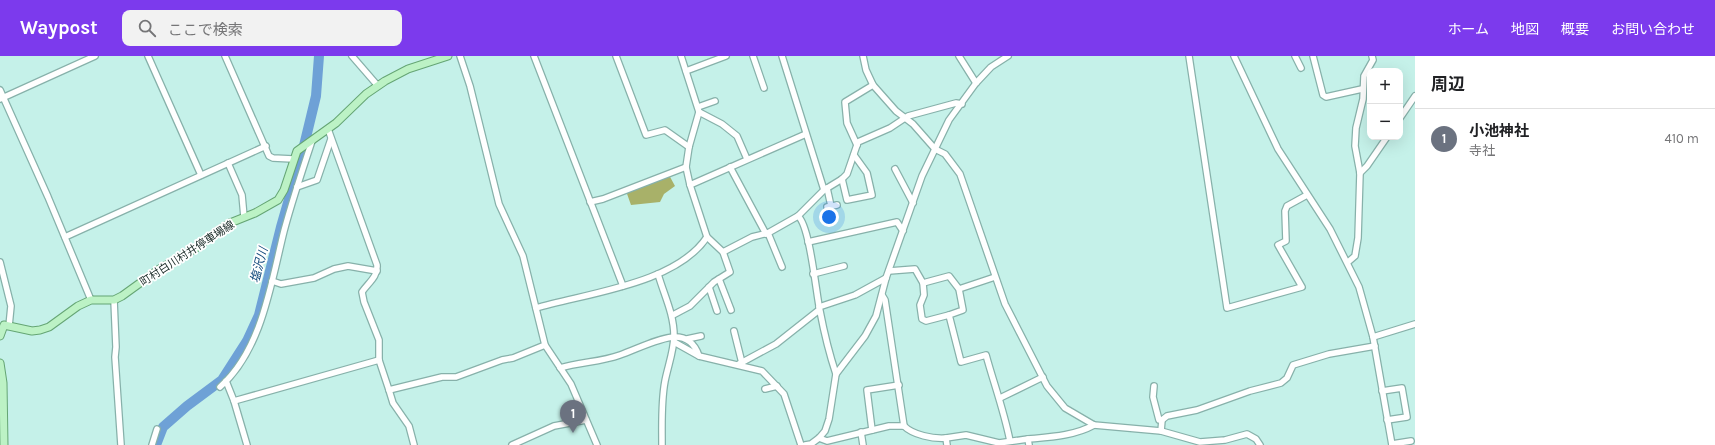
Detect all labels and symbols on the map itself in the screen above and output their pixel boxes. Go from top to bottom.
your location [819,207,839,227]
street label: 町村白川村井停車場線 [138,218,237,289]
water label: 塩沢川 [248,244,271,284]
pin: 1 [560,400,586,433]

